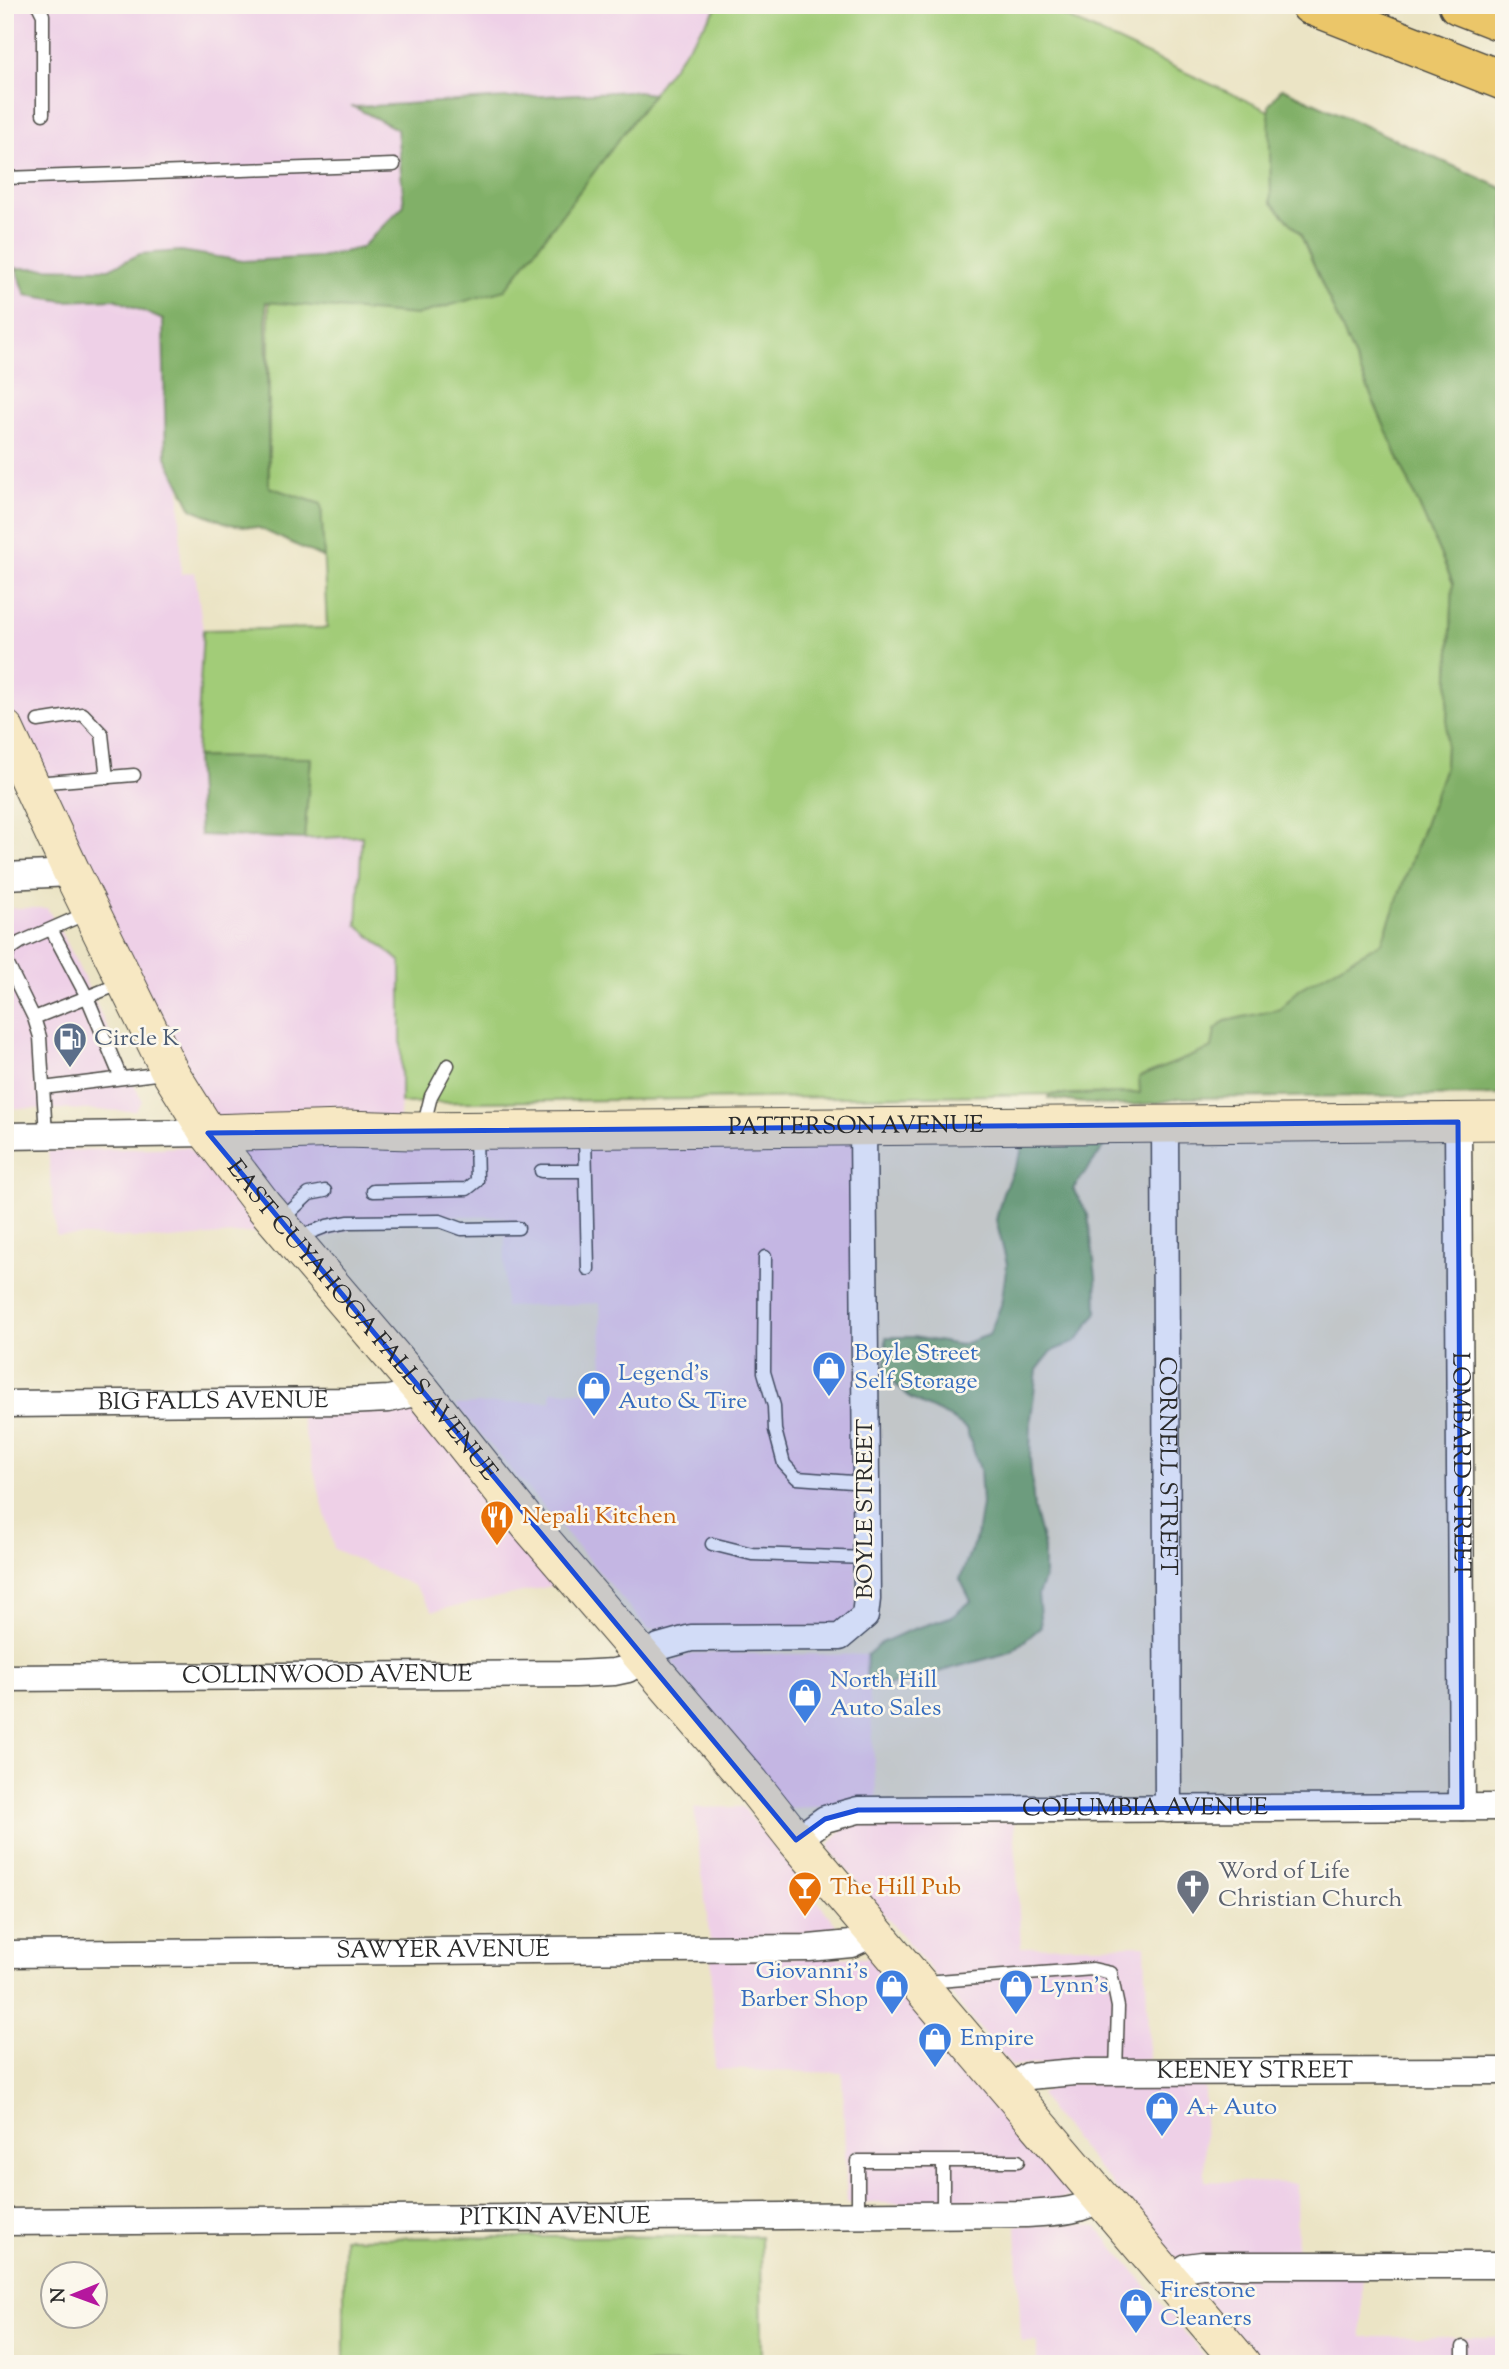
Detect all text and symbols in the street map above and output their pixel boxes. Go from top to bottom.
fuel station icon: Circle K [51,1020,89,1069]
place label: Circle K [94,1022,180,1056]
street label: PATTERSON AVENUE [728,1109,984,1145]
street label: EAST CUYAHOGA FALLS AVENUE [218,1153,505,1489]
place label: Boyle Street Self Storage [854,1337,978,1399]
shop icon: Boyle Street Self Storage [810,1349,848,1398]
street label: LOMBARD STREET [1442,1352,1478,1578]
street label: CORNELL STREET [1149,1356,1184,1576]
place label: Legend's Auto & Tire [618,1357,747,1419]
shop icon: Legend's Auto & Tire [575,1369,613,1418]
street label: BIG FALLS AVENUE [97,1384,329,1420]
street label: BOYLE STREET [849,1419,883,1599]
restaurant icon: Nepali Kitchen [478,1498,516,1547]
place label: Nepali Kitchen [522,1500,677,1534]
street label: COLLINWOOD AVENUE [182,1658,473,1694]
place label: North Hill Auto Sales [830,1664,941,1726]
shop icon: North Hill Auto Sales [786,1676,824,1725]
street label: COLUMBIA AVENUE [1022,1791,1269,1826]
place label: Word of Life Christian Church [1218,1855,1403,1917]
church icon: Word of Life Christian Church [1174,1867,1212,1916]
bar icon: The Hill Pub [786,1869,824,1918]
place label: The Hill Pub [830,1871,961,1905]
street label: SAWYER AVENUE [336,1933,550,1969]
place label: Giovanni's Barber Shop [741,1955,868,2017]
shop icon: Giovanni's Barber Shop [873,1967,911,2016]
shop icon: Lynn's [997,1967,1035,2016]
place label: Lynn's [1040,1969,1108,2003]
shop icon: Empire [916,2020,954,2069]
place label: Empire [960,2022,1034,2056]
street label: KEENEY STREET [1156,2054,1353,2089]
shop icon: A+ Auto [1143,2089,1181,2138]
place label: A+ Auto [1186,2091,1277,2125]
street label: PITKIN AVENUE [459,2200,651,2235]
north arrow [38,2260,108,2330]
place label: Firestone Cleaners [1160,2274,1256,2336]
shop icon: Firestone Cleaners [1117,2286,1155,2335]
text: N [46,2287,73,2303]

